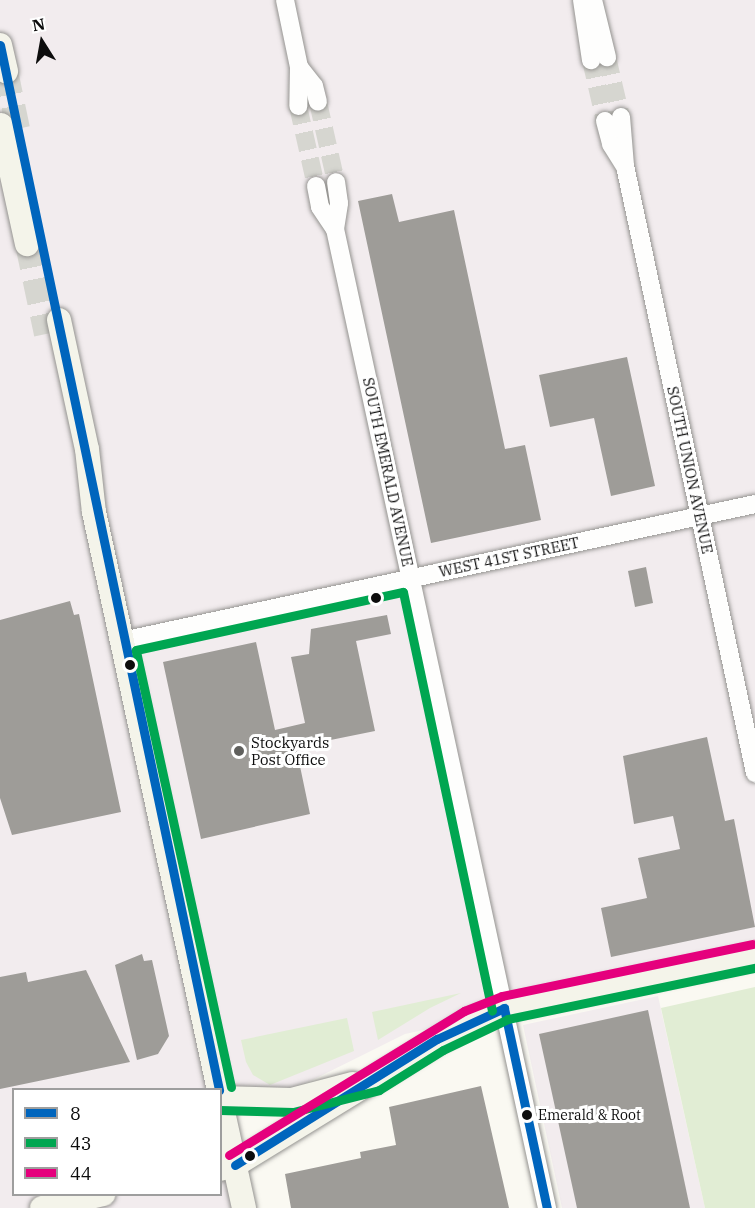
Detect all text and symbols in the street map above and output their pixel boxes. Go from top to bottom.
north arrow [12,12,72,72]
text: N [30,13,47,35]
street label: SOUTH EMERALD AVENUE [359,376,417,568]
street label: SOUTH UNION AVENUE [663,385,717,555]
street label: WEST 41ST STREET [437,533,581,581]
unlabelled marker [370,592,382,604]
unlabelled marker [124,659,136,671]
place label: Stockyards Post Office [251,733,329,768]
marker: Stockyards Post Office [232,744,246,758]
legend [12,1088,222,1196]
text: 8 [70,1102,81,1125]
place label: Emerald & Root [538,1107,641,1123]
marker: Emerald & Root [521,1109,533,1121]
text: 43 [70,1132,92,1155]
unlabelled marker [244,1150,256,1162]
text: 44 [70,1162,92,1185]

